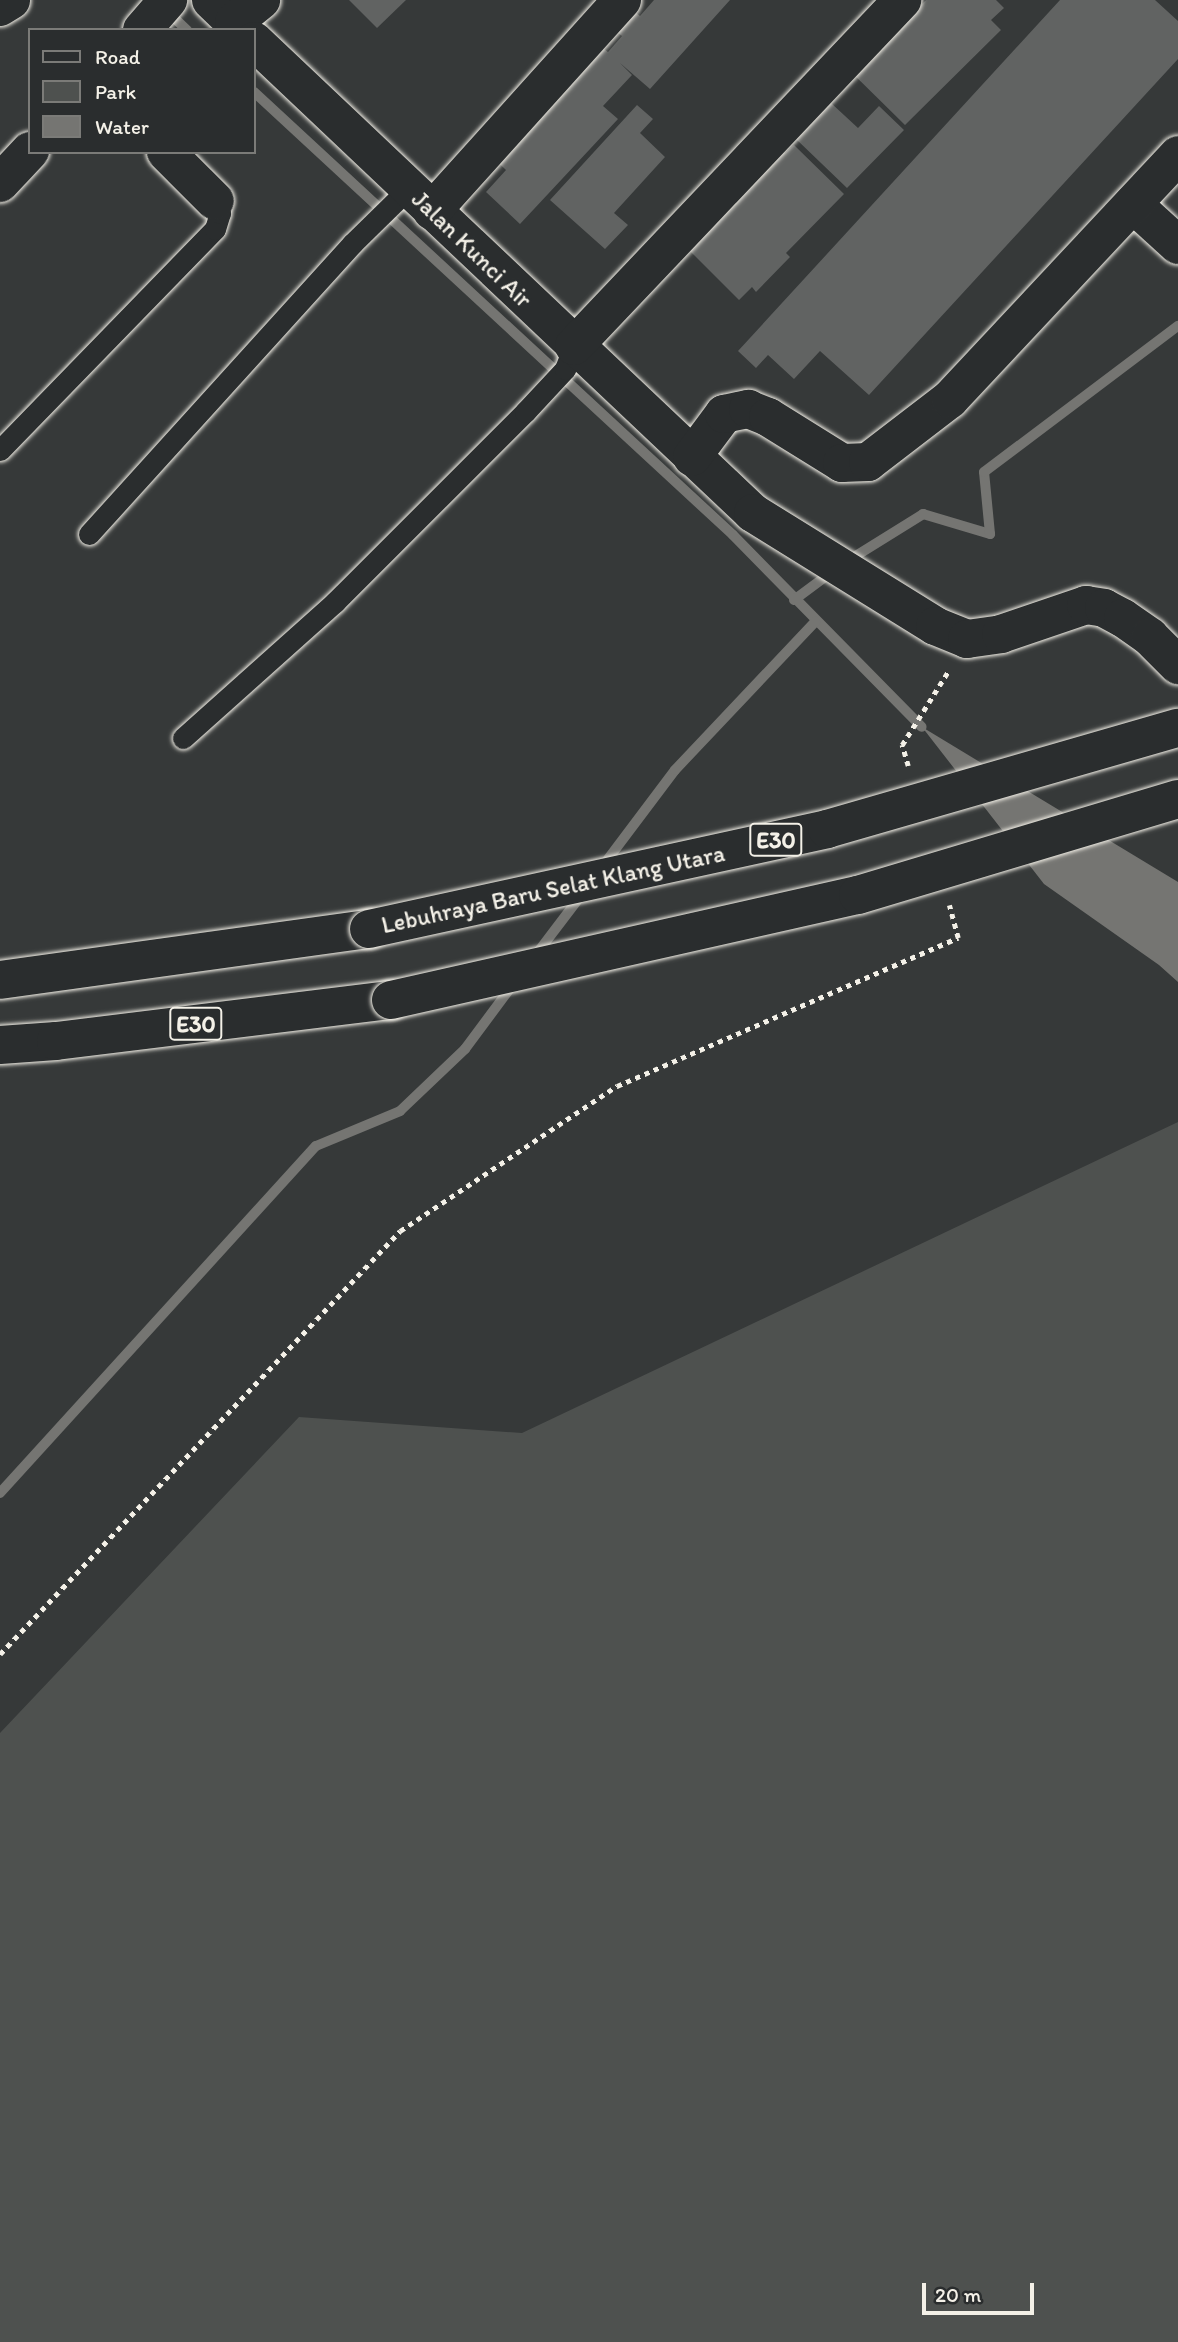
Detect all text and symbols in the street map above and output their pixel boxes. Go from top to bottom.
legend [28,28,256,154]
text: Road [95,44,140,69]
text: Park [95,79,136,104]
text: Water [95,114,149,139]
street label: Jalan Kunci Air [406,185,538,313]
road number: E30 [748,820,804,860]
street label: Lebuhraya Baru Selat Klang Utara [379,839,727,939]
road number: E30 [168,1004,224,1044]
scale bar [926,2268,1038,2312]
text: 20 m [935,2282,981,2307]

